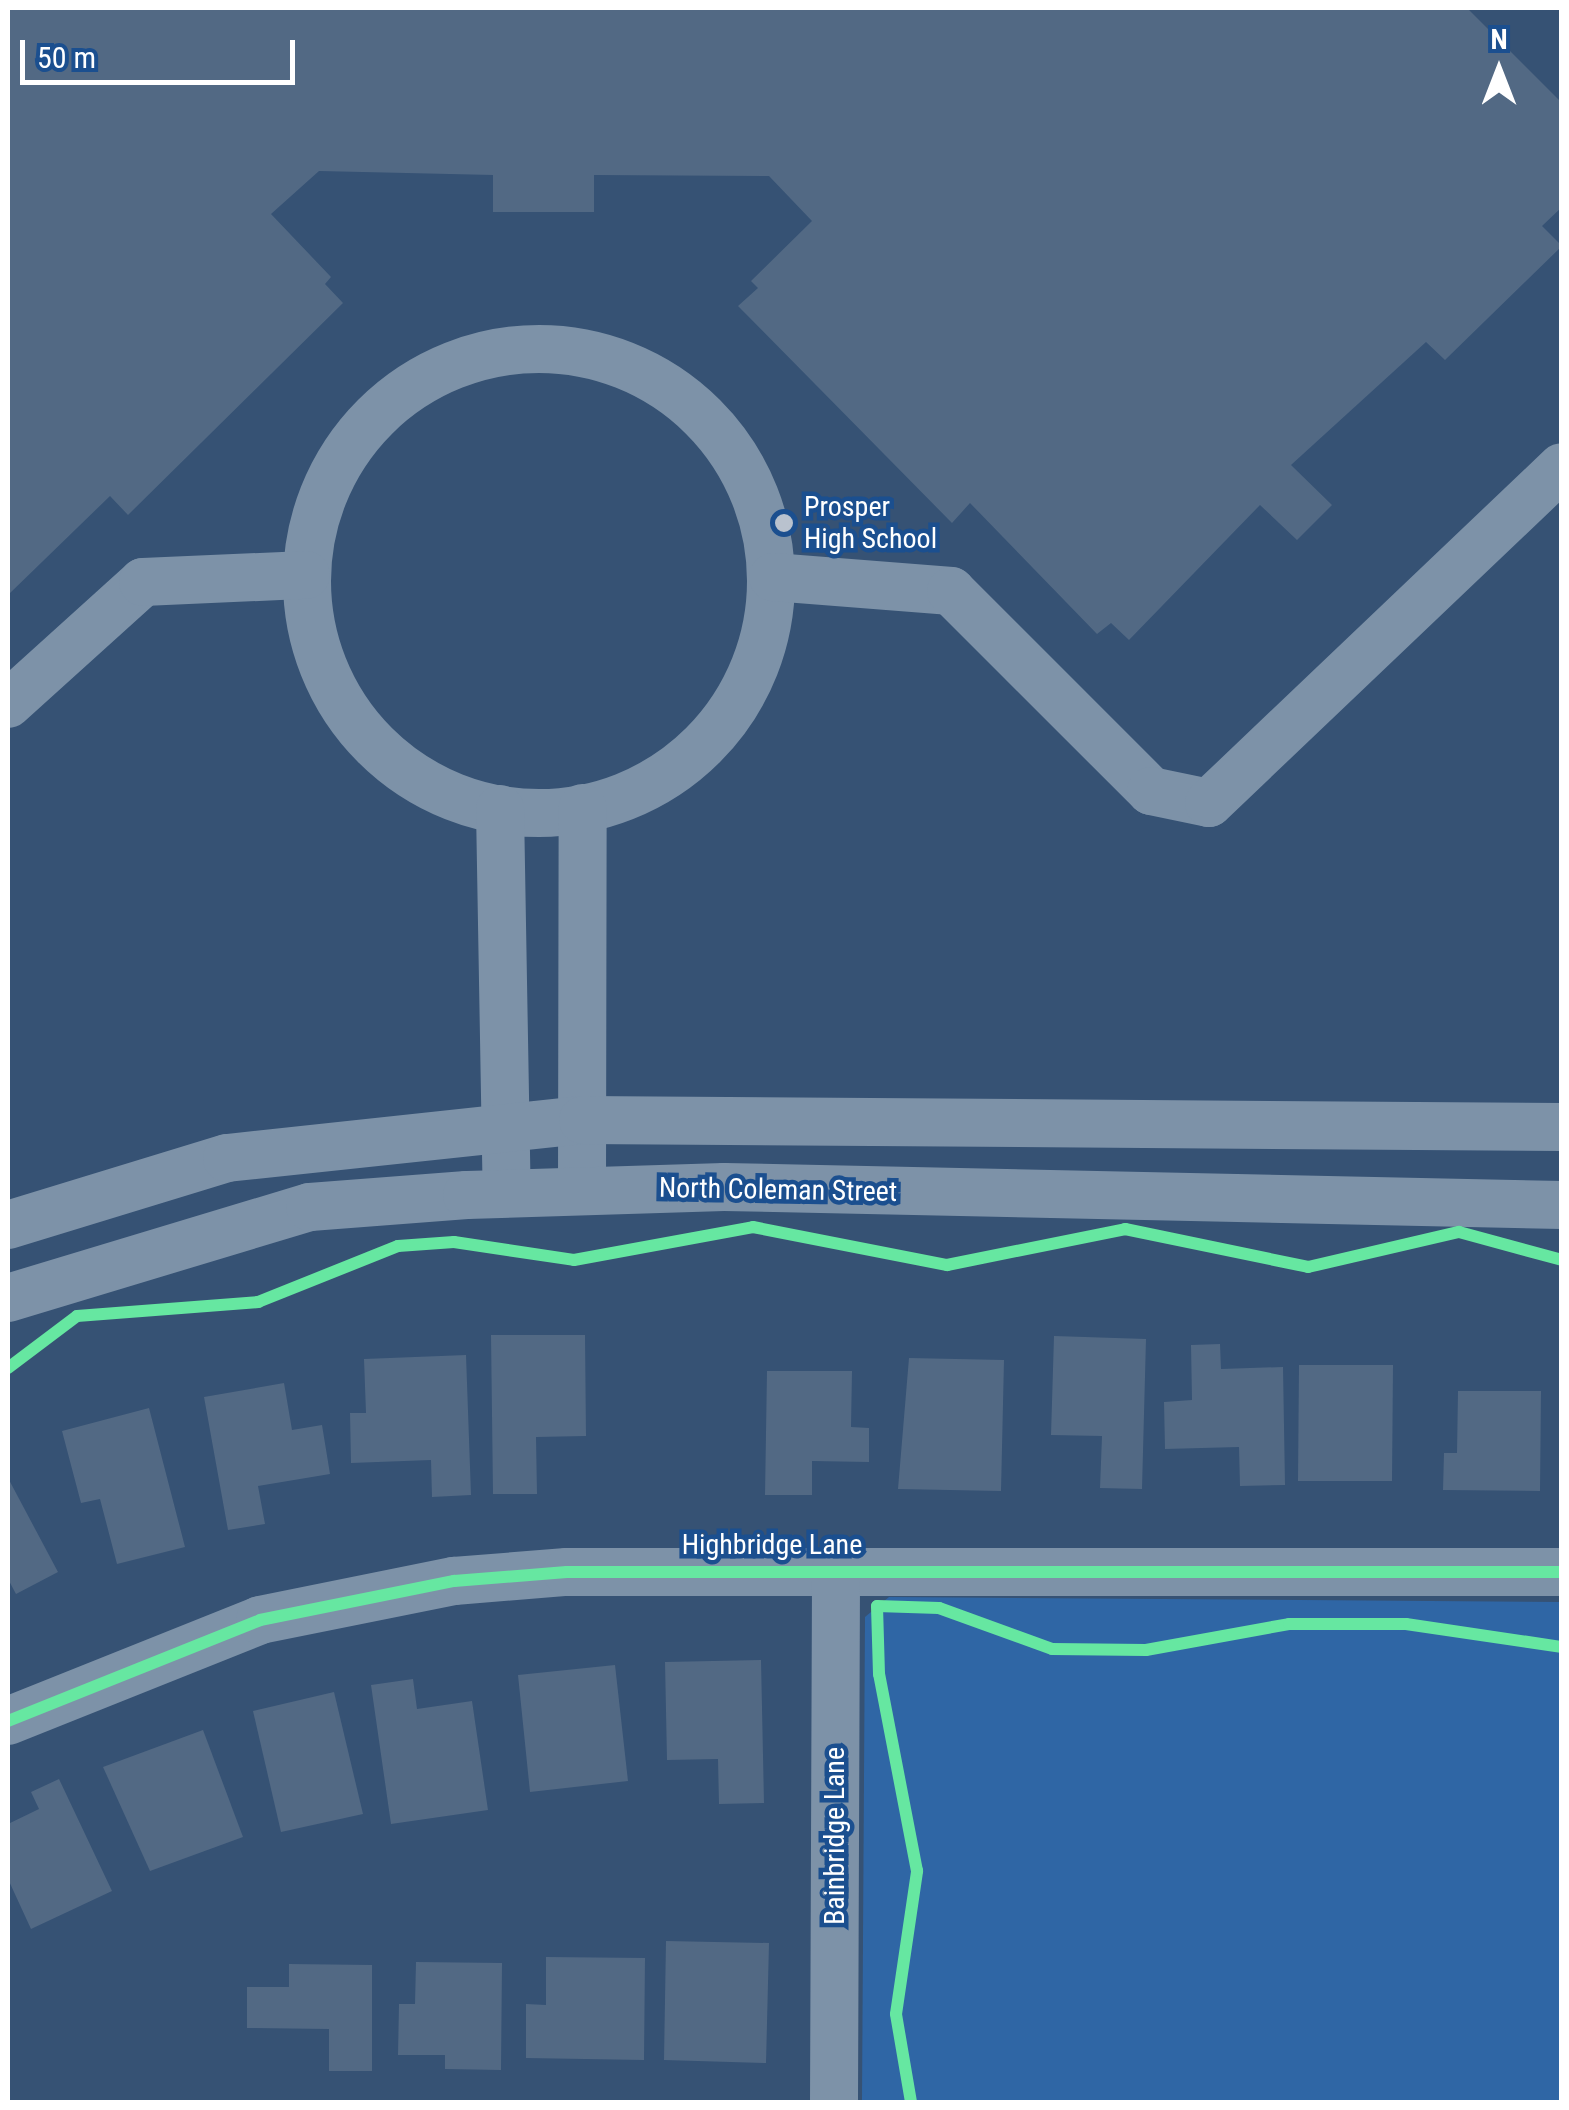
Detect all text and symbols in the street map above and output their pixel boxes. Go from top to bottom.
scale bar [25,20,300,82]
north arrow [1449,20,1549,120]
text: N [1490,23,1508,56]
text: 50 m [37,40,96,75]
place label: Prosper High School [804,490,937,556]
marker: Prosper High School [773,512,795,534]
street label: North Coleman Street [659,1171,897,1209]
street label: Highbridge Lane [682,1528,862,1562]
street label: Bainbridge Lane [818,1747,852,1925]

